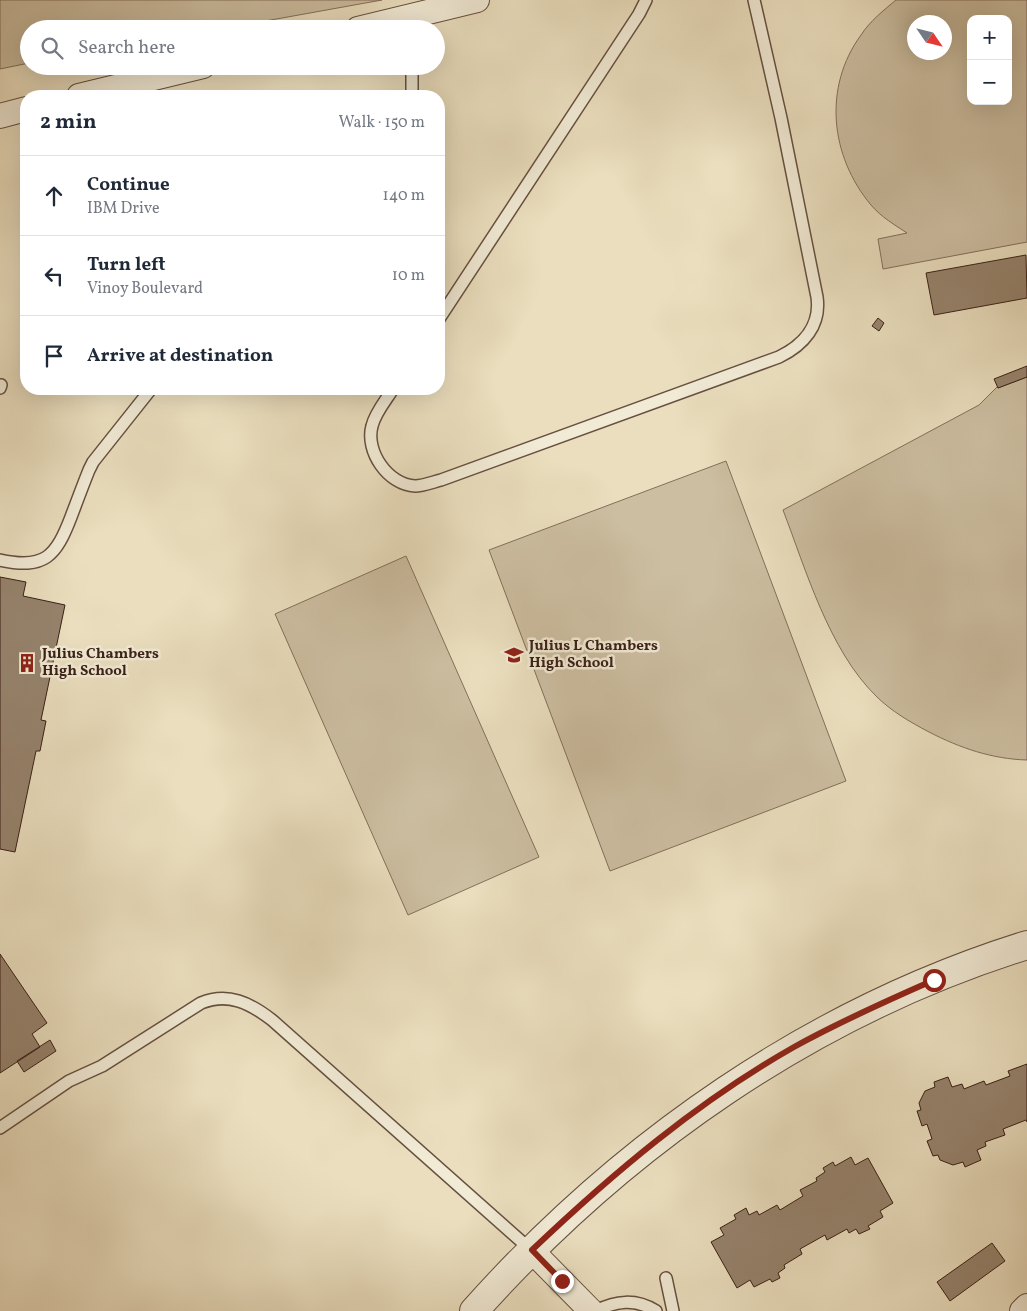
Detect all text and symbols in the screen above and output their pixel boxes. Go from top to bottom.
north arrow [907,15,952,60]
map controls [967,15,1012,105]
button: + [967,15,1012,60]
search box [20,20,445,75]
icon: search [38,34,66,62]
text: Search here [78,35,175,61]
button: − [967,60,1012,105]
text: 2 min [40,108,97,137]
text: Walk · 150 m [339,112,425,134]
text: Continue [87,172,170,198]
icon: ahead [40,182,68,210]
text: 140 m [383,185,425,207]
text: IBM Drive [87,198,160,220]
text: Turn left [87,252,166,278]
icon: left [40,262,68,290]
text: 10 m [392,265,425,287]
text: Vinoy Boulevard [87,278,203,300]
icon: arrive [40,342,68,370]
text: Arrive at destination [87,343,273,369]
place label: Julius L Chambers High School [528,636,658,674]
place label: Julius Chambers High School [41,644,159,682]
school or university icon: Julius L Chambers High School [503,644,525,666]
building icon: Julius Chambers High School [16,652,38,674]
route start [923,969,946,992]
route end [551,1270,574,1293]

